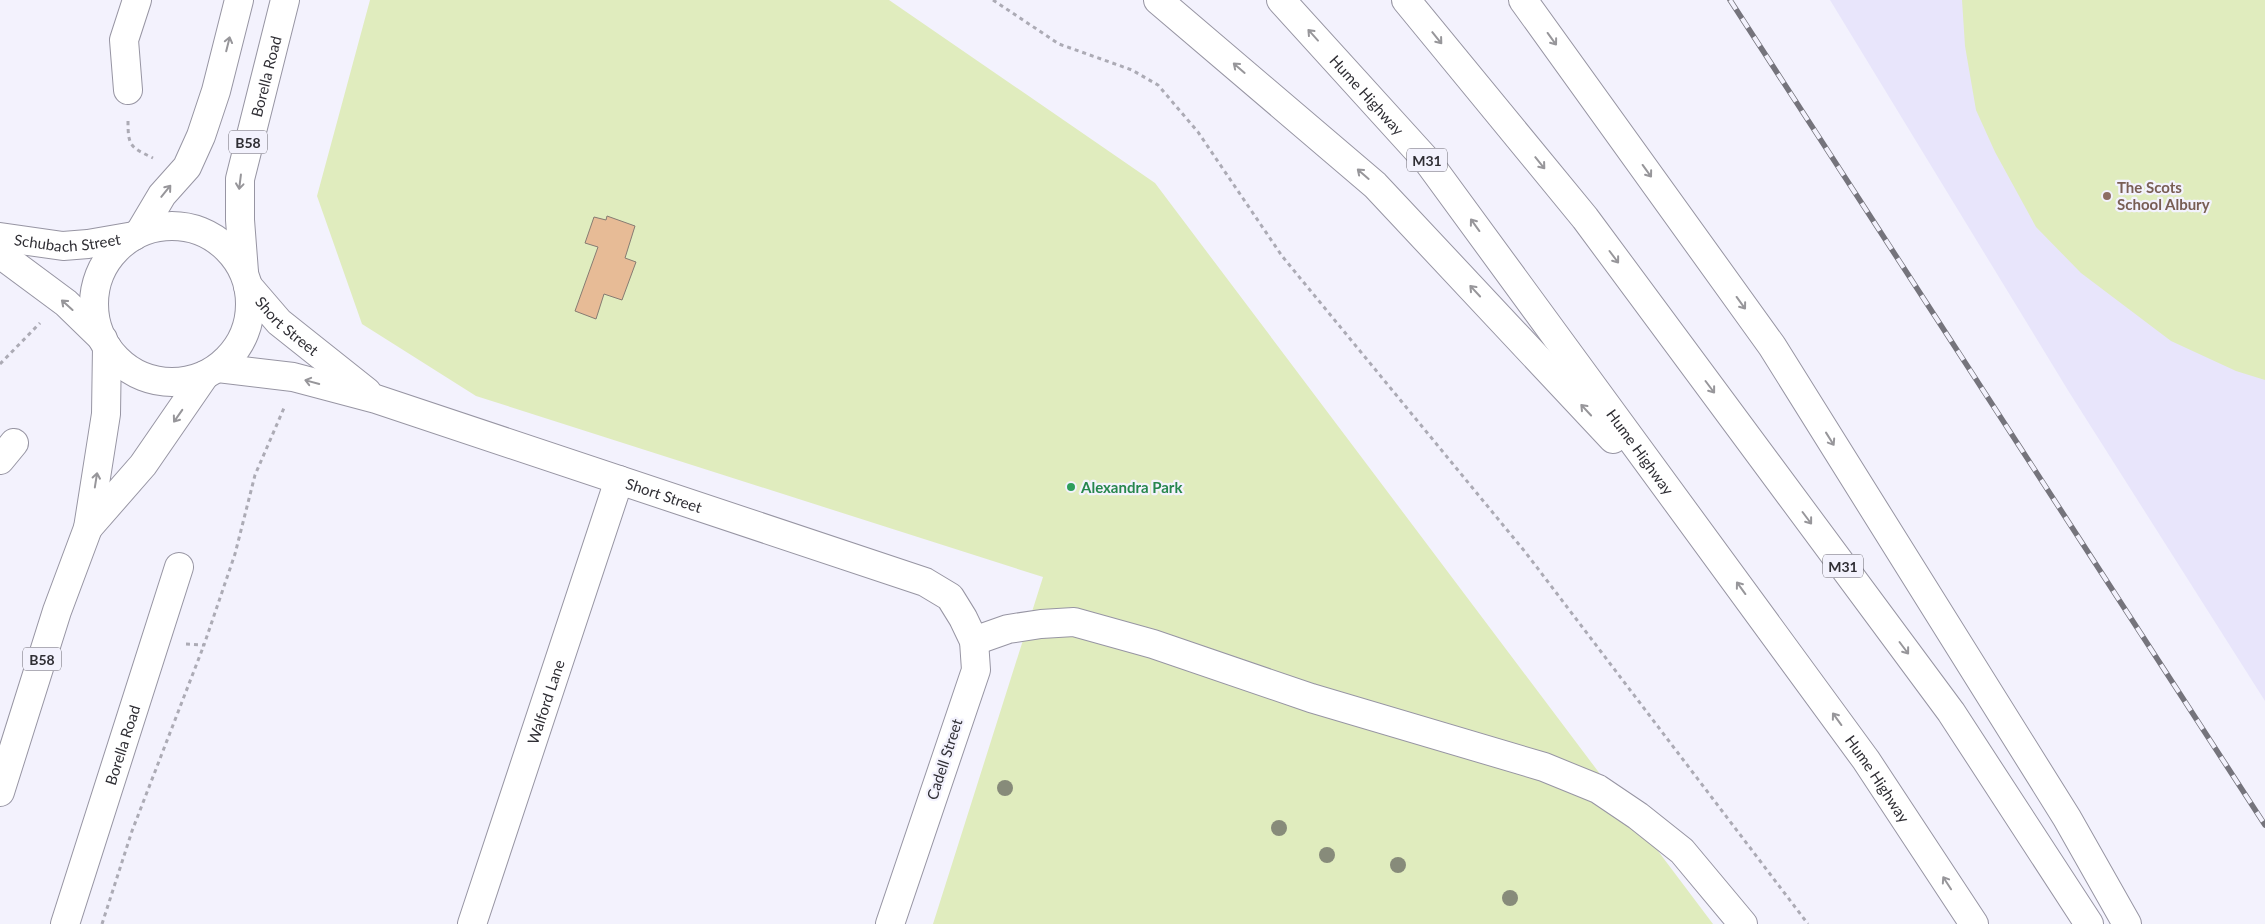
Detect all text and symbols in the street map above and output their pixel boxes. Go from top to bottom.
one-way arrow [1307,29,1318,42]
one-way arrow [1431,31,1442,44]
one-way arrow [1547,32,1557,46]
street label: Borella Road [247,34,285,119]
one-way arrow [224,36,233,52]
street label: Hume Highway [1326,51,1408,139]
one-way arrow [1233,63,1246,74]
road number: B58 [229,130,267,154]
road number: M31 [1407,148,1447,172]
one-way arrow [1534,156,1545,169]
one-way arrow [1641,164,1652,177]
one-way arrow [1356,169,1369,180]
one-way arrow [235,174,245,190]
place label: The Scots School Albury [2117,178,2210,213]
one-way arrow [161,185,172,198]
marker: The Scots School Albury [2101,190,2113,202]
one-way arrow [1469,219,1480,232]
street label: Schubach Street [13,229,122,255]
one-way arrow [1608,250,1619,263]
one-way arrow [1469,285,1481,298]
street label: Short Street [252,293,323,359]
one-way arrow [1736,296,1746,310]
one-way arrow [61,299,74,311]
one-way arrow [304,377,320,386]
one-way arrow [1705,380,1716,393]
one-way arrow [1580,404,1592,417]
street label: Hume Highway [1603,405,1678,498]
one-way arrow [173,409,183,423]
one-way arrow [1825,432,1836,446]
one-way arrow [92,473,102,489]
street label: Short Street [624,474,705,516]
place label: Alexandra Park [1080,478,1183,496]
marker: Alexandra Park [1065,481,1077,493]
one-way arrow [1802,511,1812,525]
road number: M31 [1823,554,1863,578]
one-way arrow [1735,582,1746,595]
one-way arrow [1899,641,1909,655]
road number: B58 [23,648,61,671]
street label: Walford Lane [523,657,568,747]
street label: Borella Road [101,703,143,787]
one-way arrow [1832,712,1842,726]
street label: Cadell Street [922,716,966,802]
street label: Hume Highway [1842,731,1914,826]
one-way arrow [1942,876,1952,890]

